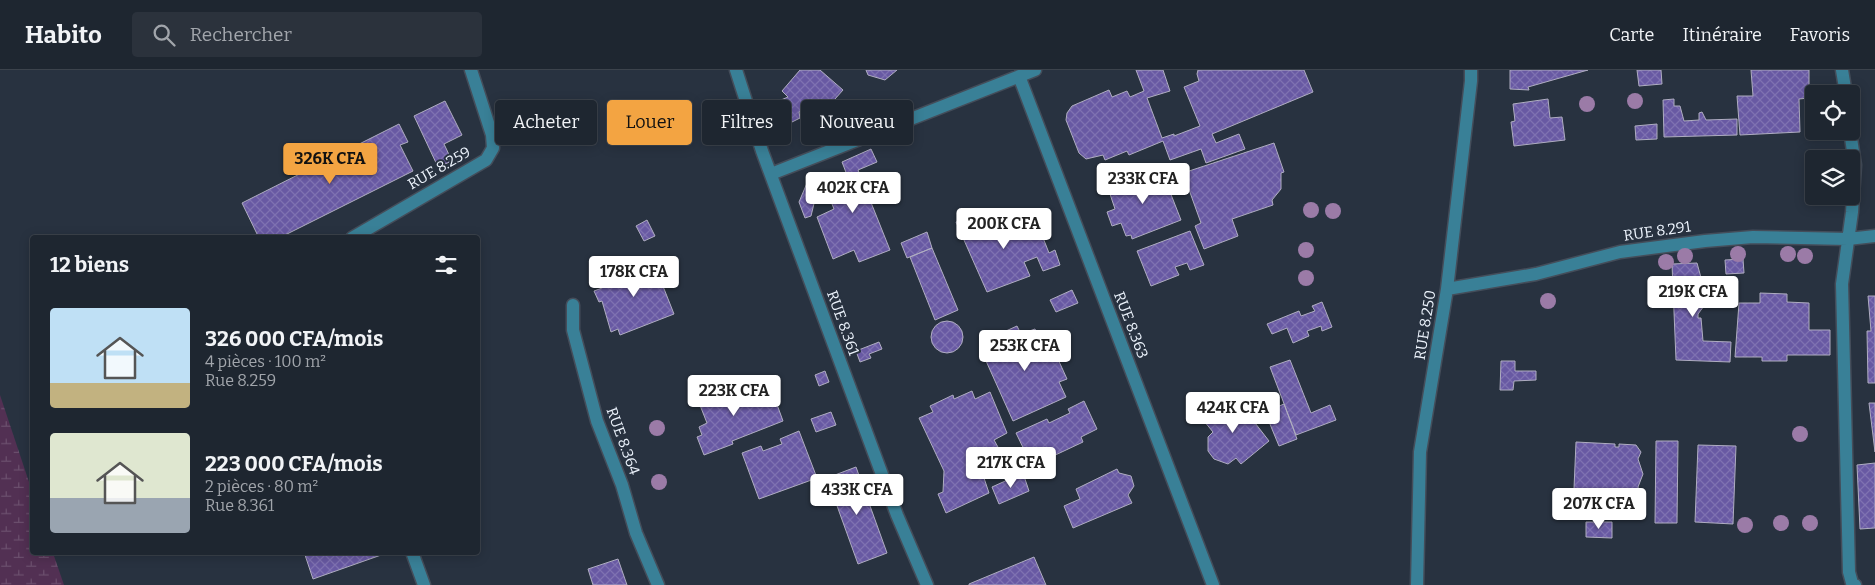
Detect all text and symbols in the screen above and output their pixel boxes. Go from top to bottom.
search box [132,12,482,57]
text: Habito [25,21,102,49]
icon: search [150,21,178,49]
text: Rechercher [190,23,292,46]
text: Carte [1609,24,1654,46]
text: Itinéraire [1682,24,1762,46]
text: Favoris [1790,24,1850,46]
map controls [1805,85,1860,205]
button: locate [1805,85,1860,140]
chip: Acheter [495,100,597,145]
chip: Louer [607,100,692,145]
chip: Filtres [702,100,791,145]
chip: Nouveau [801,100,913,145]
pin: 326K CFA [278,142,382,185]
street label: RUE 8.259 [404,143,474,193]
text: 326K CFA [294,149,366,168]
button: layers [1805,150,1860,205]
pin: 233K CFA [1091,162,1195,205]
text: 233K CFA [1108,169,1178,188]
pin: 402K CFA [801,172,905,214]
text: 402K CFA [817,178,889,197]
pin: 200K CFA [952,208,1056,250]
text: 200K CFA [967,214,1041,233]
street label: RUE 8.291 [1622,217,1692,245]
icon: filters [432,251,460,279]
text: 12 biens [50,252,129,278]
pin: 178K CFA [582,256,686,298]
text: 178K CFA [600,262,668,281]
pin: 219K CFA [1641,276,1745,318]
text: 219K CFA [1658,282,1728,301]
street label: RUE 8.361 [823,288,863,358]
street label: RUE 8.363 [1110,289,1152,361]
street label: RUE 8.250 [1411,289,1439,361]
text: 326 000 CFA/mois [205,326,383,352]
icon: home [90,328,150,388]
pin: 253K CFA [973,330,1077,372]
text: 253K CFA [990,336,1060,355]
text: 4 pièces · 100 m² [205,352,326,371]
text: Rue 8.259 [205,371,276,390]
pin: 223K CFA [682,374,786,417]
text: 223K CFA [699,381,769,400]
pin: 424K CFA [1181,392,1285,434]
text: 424K CFA [1197,398,1269,417]
street label: RUE 8.364 [602,405,644,478]
pin: 217K CFA [959,446,1063,489]
text: 223 000 CFA/mois [205,451,383,477]
icon: home [90,453,150,513]
text: 217K CFA [977,453,1045,472]
pin: 433K CFA [805,474,909,516]
text: 2 pièces · 80 m² [205,477,318,496]
text: 433K CFA [821,480,893,499]
pin: 207K CFA [1547,488,1651,530]
text: 207K CFA [1563,494,1635,513]
text: Rue 8.361 [205,496,274,515]

